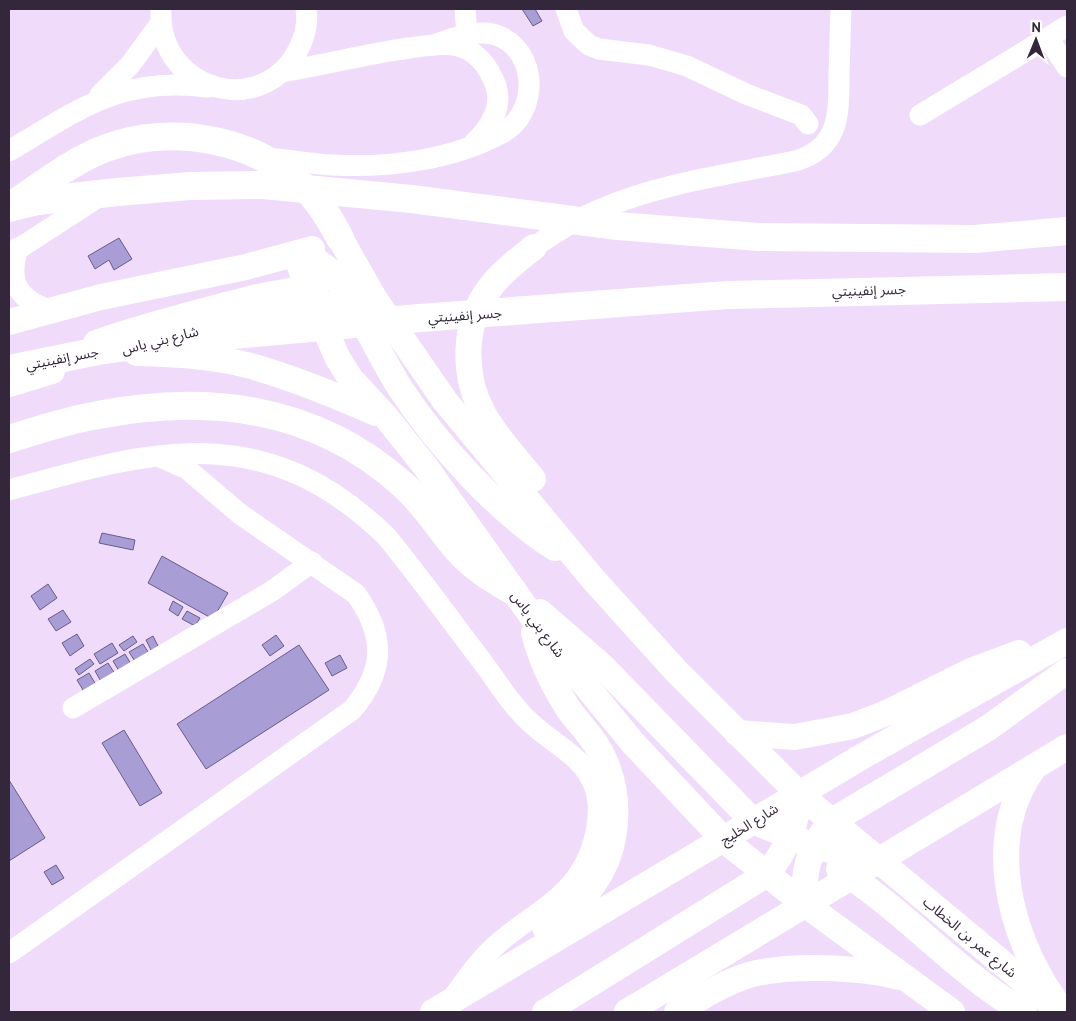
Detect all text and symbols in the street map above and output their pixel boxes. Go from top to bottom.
north arrow [1011,15,1061,65]
text: N [1031,18,1041,36]
street label: جسر إنفينيتي [832,280,906,303]
street label: جسر إنفينيتي [427,303,503,329]
street label: شارع بني ياس [120,322,201,360]
street label: جسر إنفينيتي [24,342,101,376]
street label: شارع بني ياس [505,587,569,662]
street label: شارع الخليج [716,799,783,851]
street label: شارع عمر بن الخطاب [918,893,1021,983]

